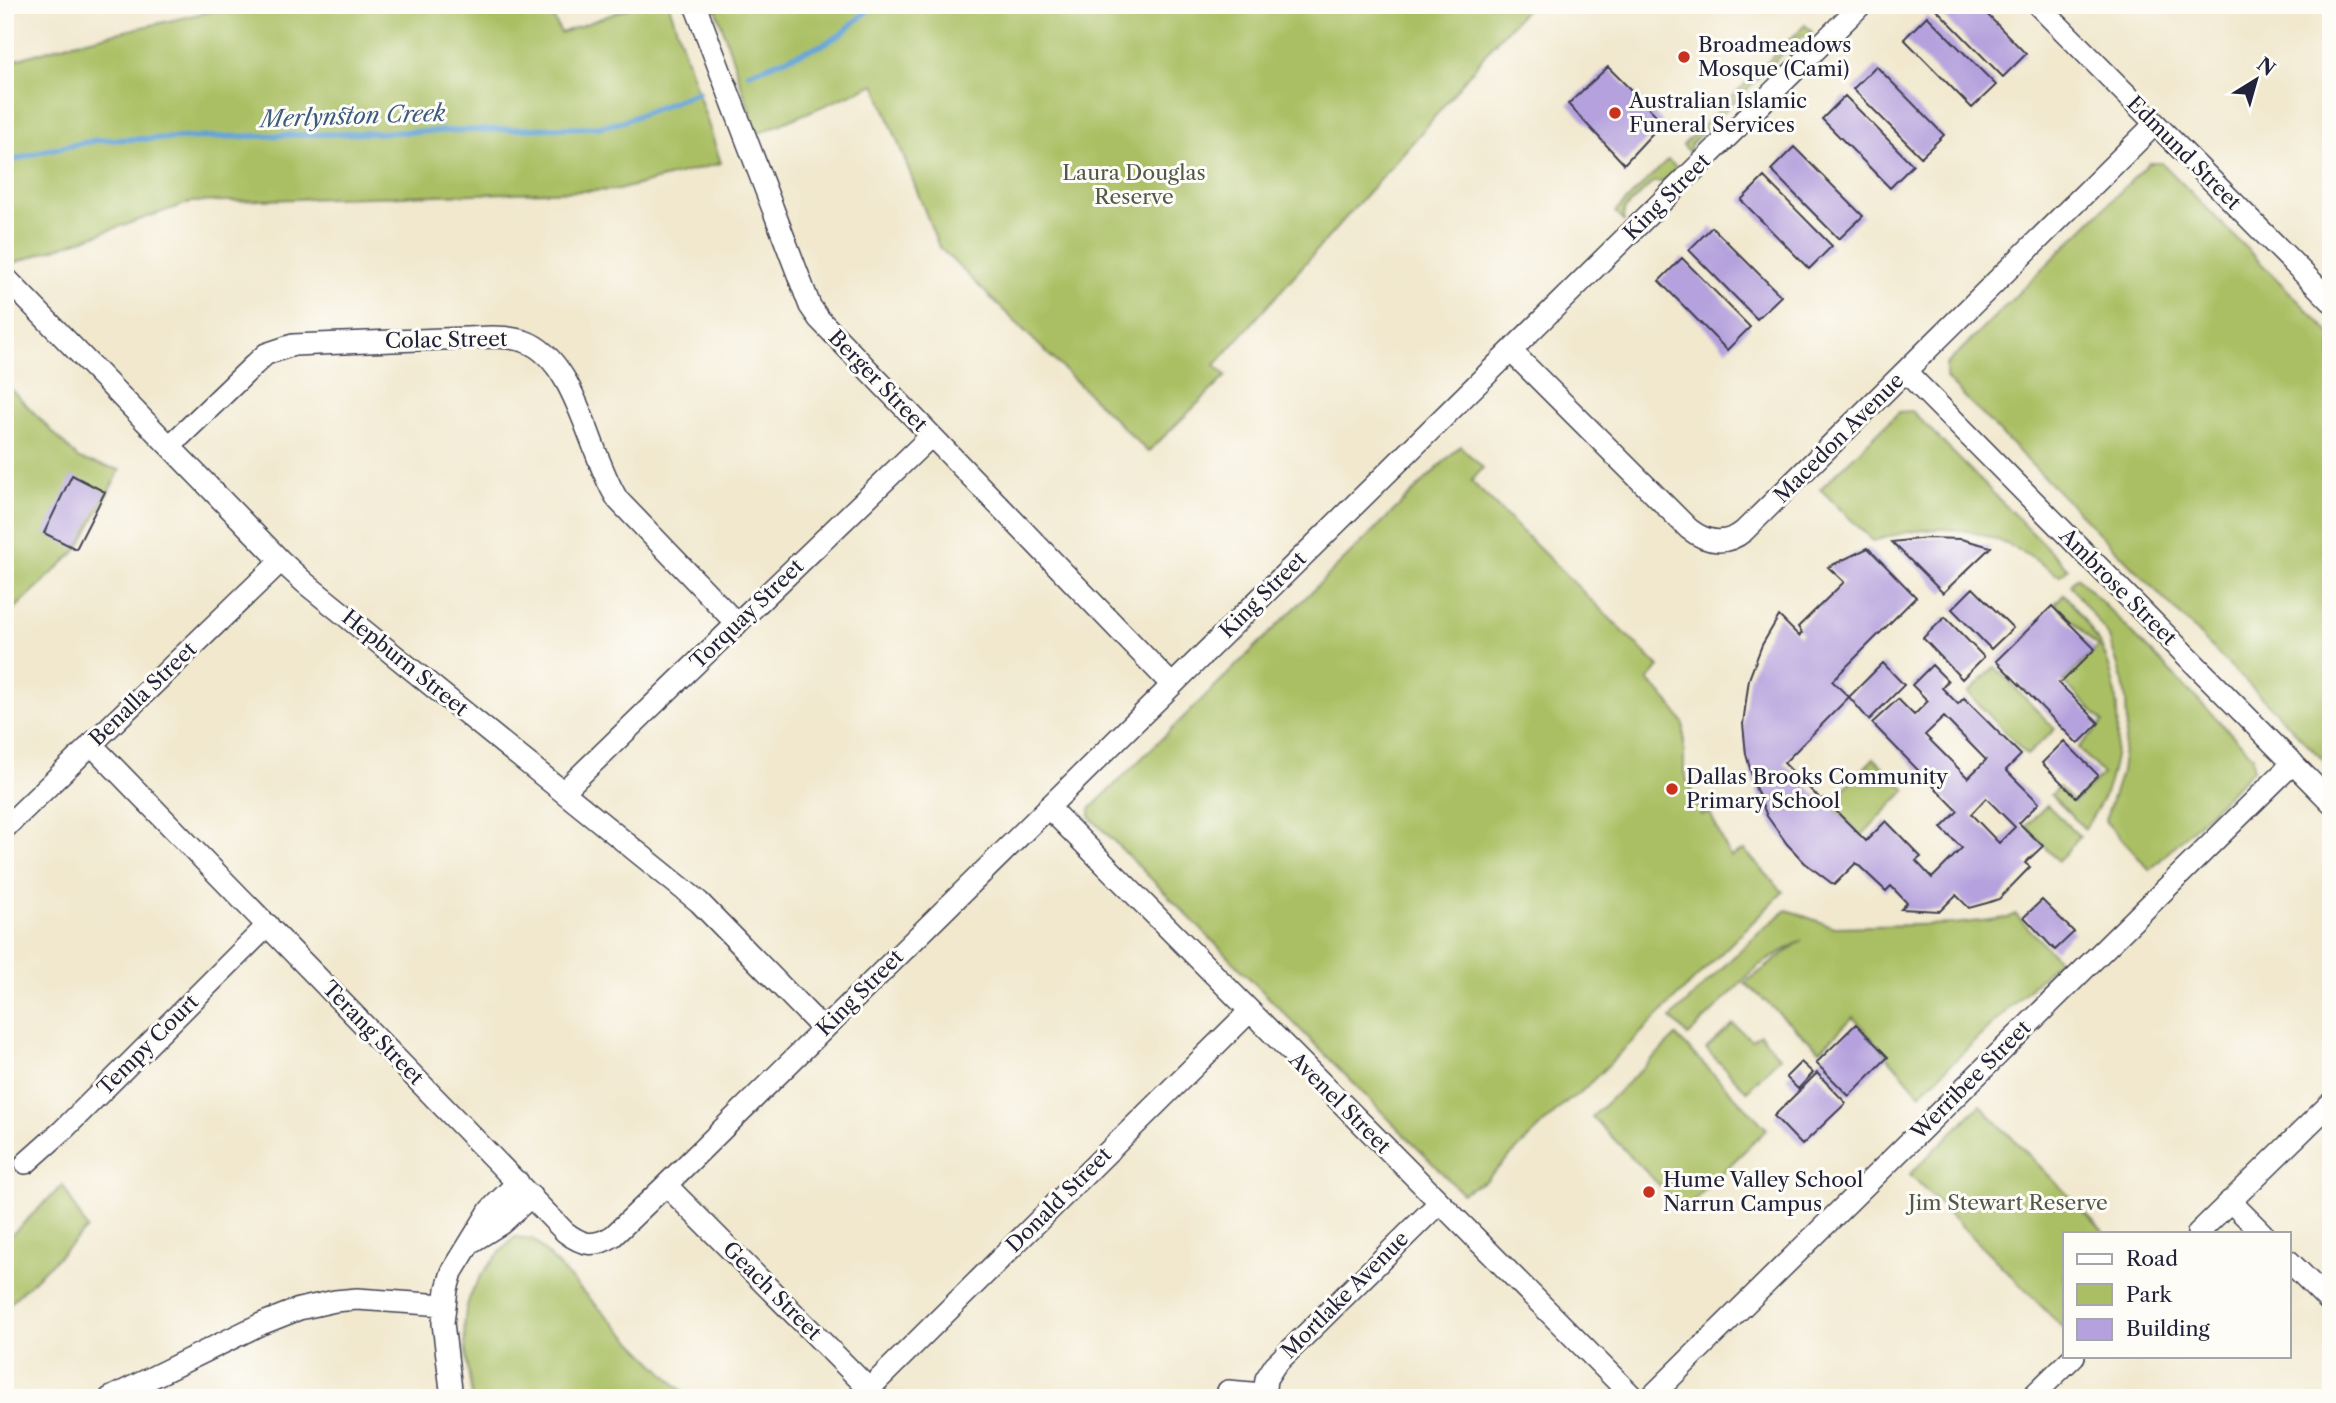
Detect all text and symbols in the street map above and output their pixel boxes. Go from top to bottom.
place label: Broadmeadows Mosque (Cami) [1698,32,1851,81]
north arrow [2220,46,2290,116]
marker: Broadmeadows Mosque (Cami) [1676,49,1692,65]
text: N [2252,53,2279,81]
place label: Australian Islamic Funeral Services [1628,88,1807,137]
street label: Edmund Street [2122,90,2247,215]
water label: Merlynston Creek [257,99,446,133]
marker: Australian Islamic Funeral Services [1607,105,1623,121]
street label: King Street [1618,148,1716,245]
park label: Laura Douglas Reserve [1062,160,1206,209]
street label: Berger Street [824,325,933,437]
street label: Colac Street [385,326,508,353]
street label: Macedon Avenue [1769,368,1909,508]
street label: Ambrose Street [2054,522,2182,651]
street label: King Street [1214,546,1312,643]
street label: Torquay Street [685,553,809,674]
street label: Hepburn Street [337,604,474,721]
street label: Benalla Street [84,636,202,751]
place label: Dallas Brooks Community Primary School [1686,764,1948,813]
marker: Dallas Brooks Community Primary School [1664,781,1680,797]
street label: King Street [811,944,909,1041]
street label: Terang Street [318,976,430,1090]
street label: Tempy Court [92,989,204,1100]
street label: Werribee Street [1905,1014,2036,1145]
street label: Avenel Street [1284,1046,1397,1159]
street label: Donald Street [1001,1142,1117,1257]
place label: Hume Valley School Narrun Campus [1663,1167,1863,1216]
marker: Hume Valley School Narrun Campus [1641,1184,1657,1200]
park label: Jim Stewart Reserve [1905,1190,2108,1215]
street label: Mortlake Avenue [1276,1226,1413,1363]
legend [2063,1232,2290,1358]
street label: Geach Street [718,1236,827,1346]
text: Road [2126,1246,2178,1271]
text: Park [2126,1282,2172,1307]
text: Building [2126,1316,2211,1341]

